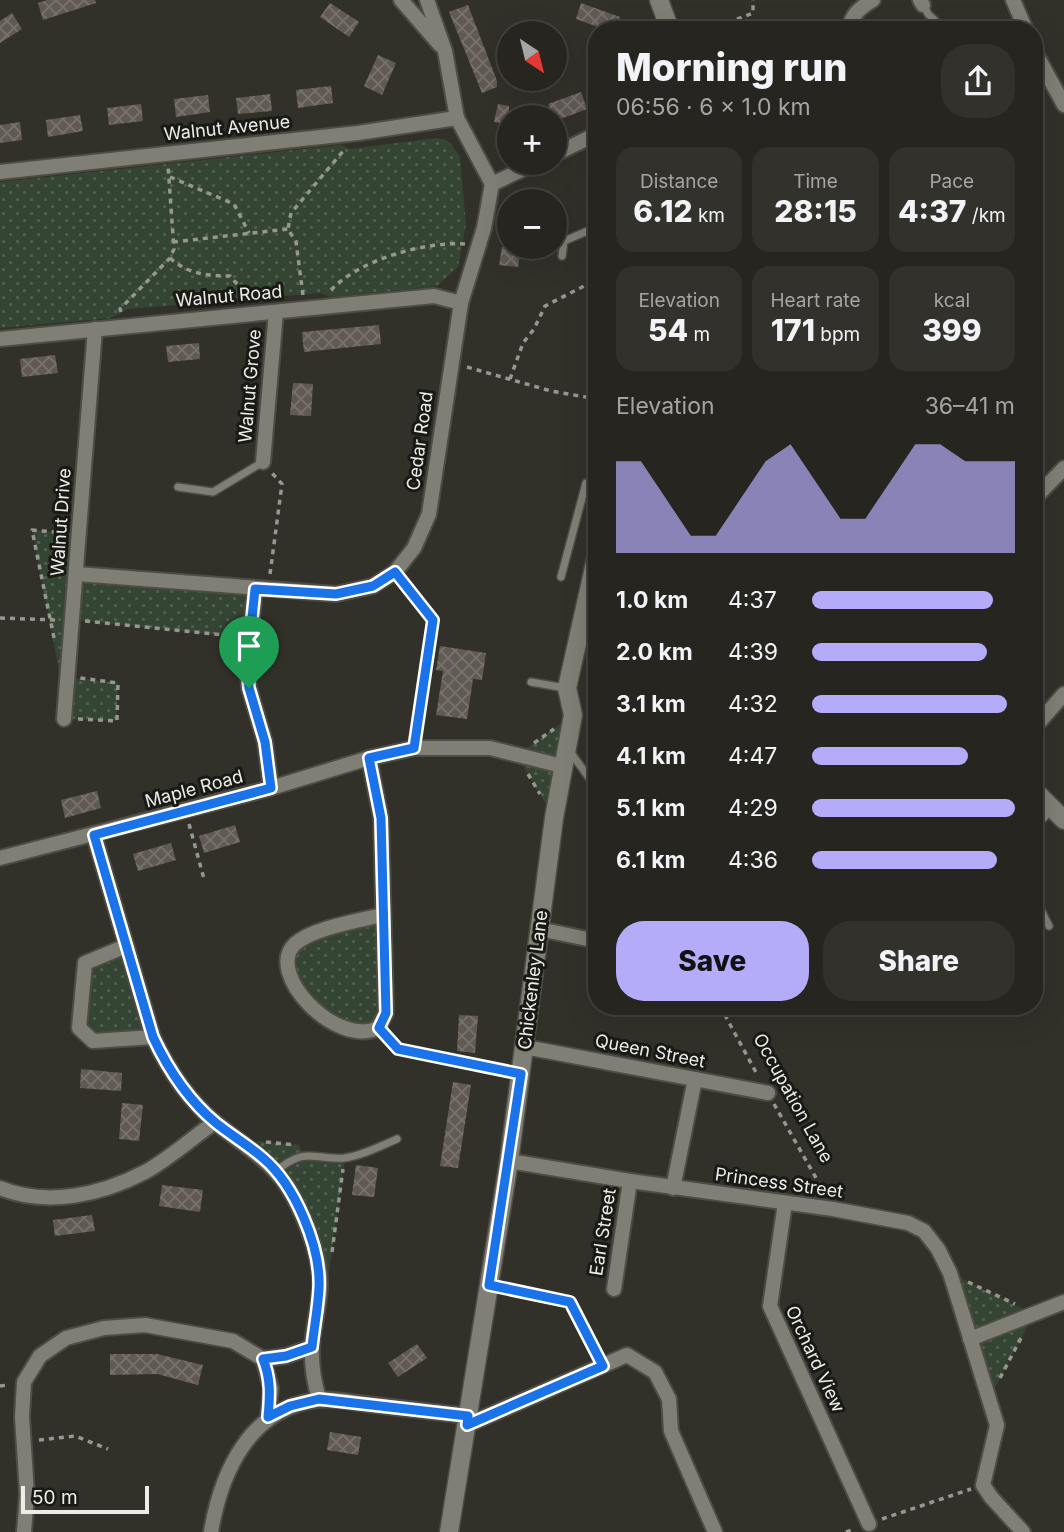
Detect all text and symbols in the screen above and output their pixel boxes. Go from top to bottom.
north arrow [497,21,567,91]
map controls [497,21,567,259]
text: Morning run [616,44,847,90]
button: share [941,44,1015,118]
text: 06:56 · 6 × 1.0 km [616,93,811,121]
button: + [497,105,567,175]
street label: Walnut Avenue [163,110,291,145]
text: Distance [640,170,718,193]
text: Time [793,170,838,193]
text: Pace [929,170,974,193]
button: − [497,189,567,259]
text: 6.12 [633,193,693,229]
text: 28:15 [774,193,857,229]
text: 4:37 [898,193,966,229]
text: km [693,204,725,227]
text: /km [966,204,1006,227]
street label: Walnut Road [175,280,283,311]
text: Elevation [638,289,720,312]
text: Heart rate [770,289,860,312]
text: kcal [934,289,970,312]
text: 54 [648,312,688,348]
text: 171 [771,312,815,348]
text: 399 [922,312,982,348]
text: m [688,323,710,346]
text: bpm [815,323,860,346]
street label: Walnut Grove [234,328,265,444]
street label: Cedar Road [402,390,437,492]
text: Elevation [616,392,715,420]
text: 36–41 m [925,392,1015,420]
street label: Walnut Drive [46,467,75,577]
text: 1.0 km [616,586,688,614]
text: 4:37 [728,586,777,614]
pin [219,616,279,688]
icon: arrive [230,627,268,665]
text: 2.0 km [616,638,693,666]
text: 4:39 [728,638,778,666]
text: 3.1 km [616,690,686,718]
text: 4:32 [728,690,778,718]
text: 4.1 km [616,742,686,770]
text: 4:47 [728,742,777,770]
street label: Maple Road [143,765,245,812]
text: 5.1 km [616,794,685,822]
text: 4:29 [728,794,778,822]
text: 6.1 km [616,846,686,874]
text: 4:36 [728,846,778,874]
street label: Chickenley Lane [514,909,551,1051]
button: Save [616,921,809,1001]
button: Share [823,921,1015,1001]
street label: Queen Street [593,1030,707,1072]
street label: Occupation Lane [749,1030,838,1166]
street label: Princess Street [714,1163,845,1202]
street label: Earl Street [585,1187,620,1277]
street label: Orchard View [782,1302,849,1416]
scale bar [21,1483,149,1515]
text: 50 m [32,1486,78,1509]

